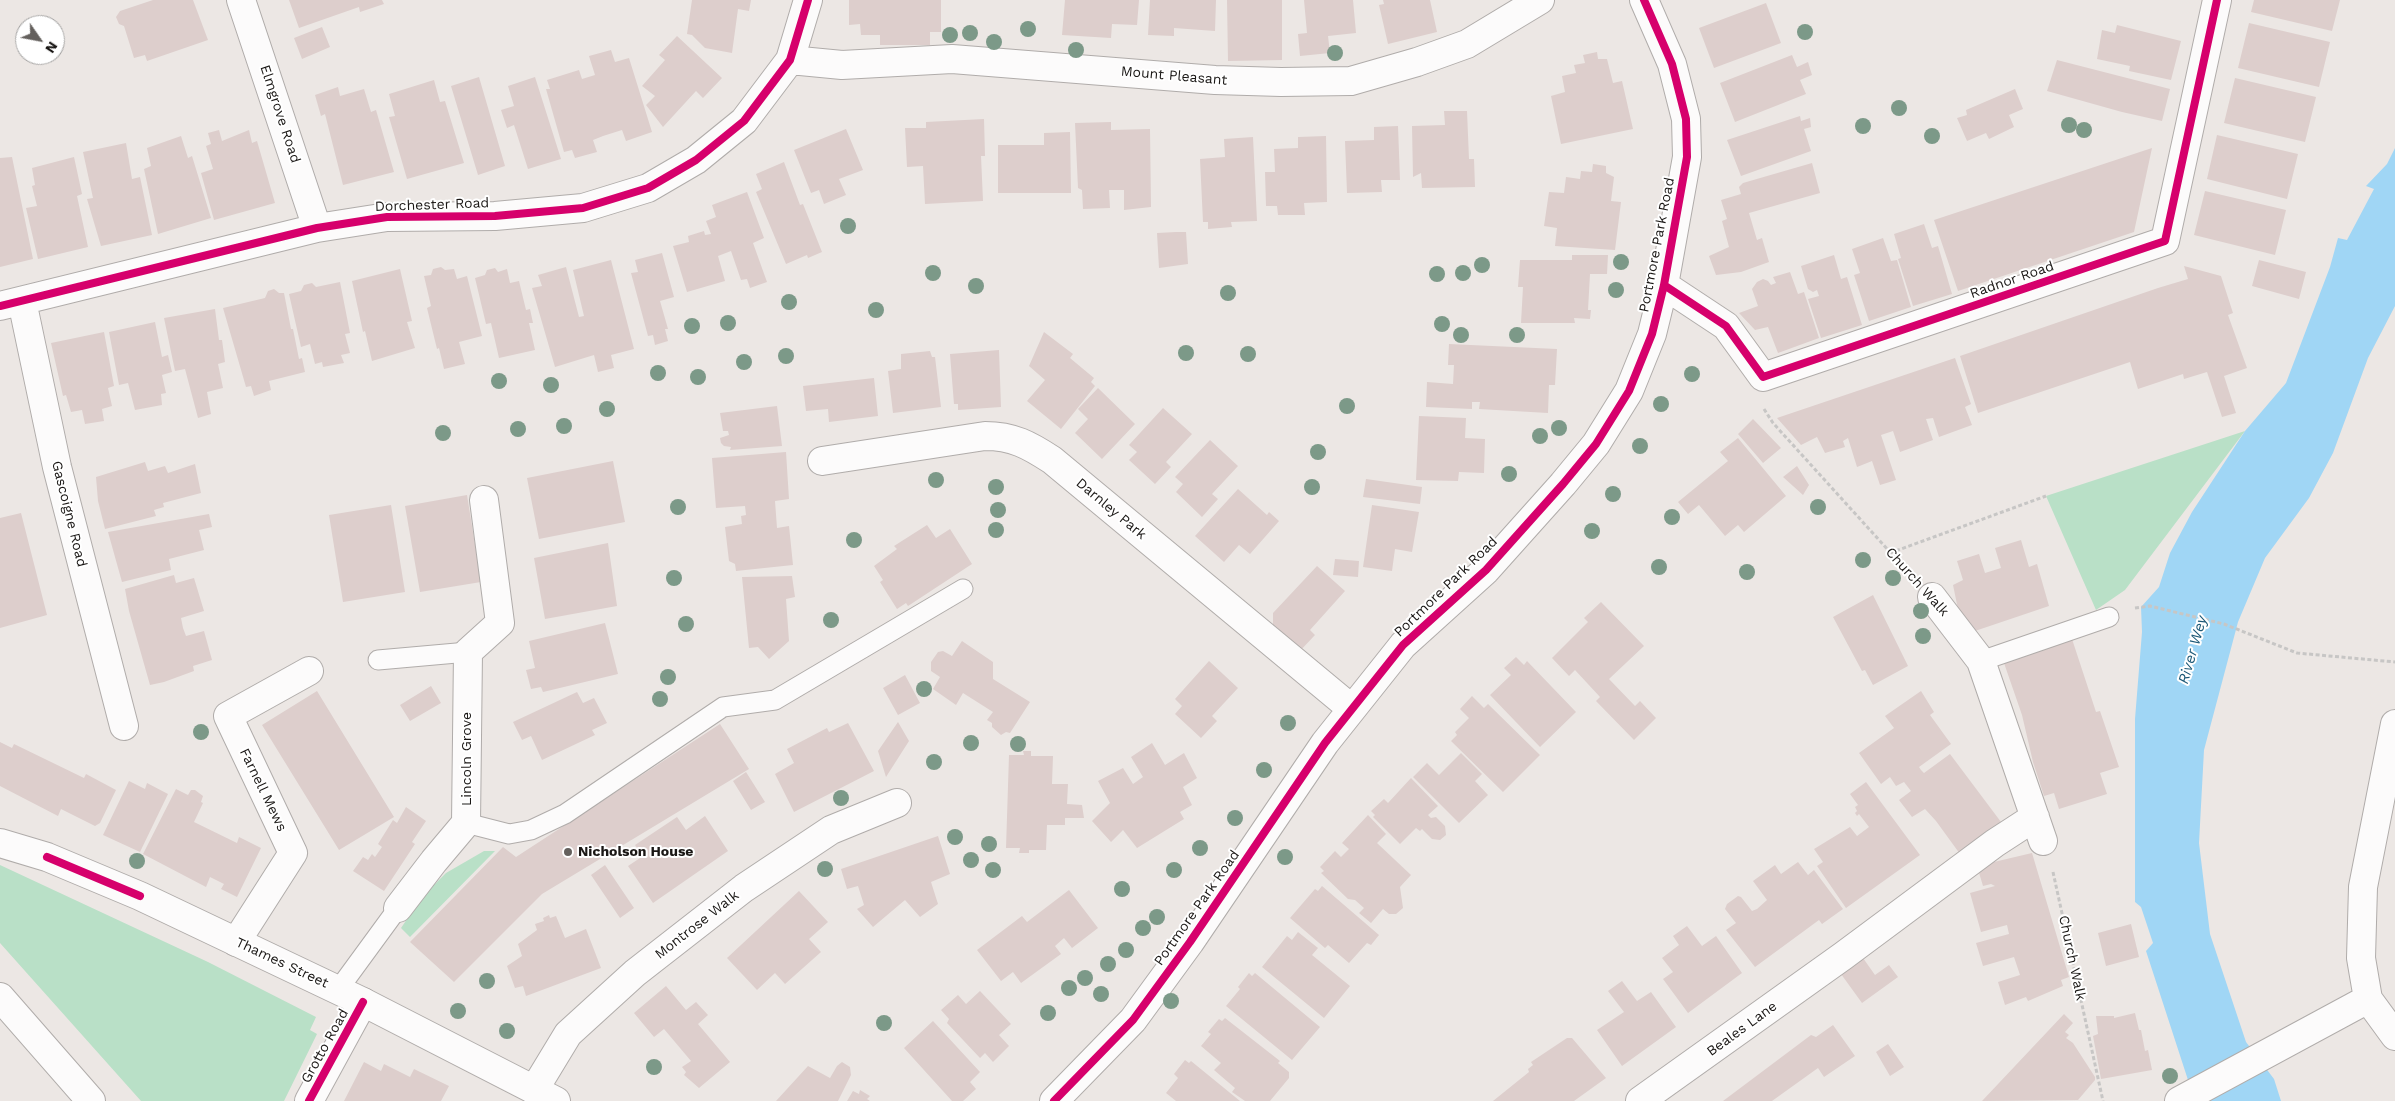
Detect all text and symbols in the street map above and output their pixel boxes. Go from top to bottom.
north arrow [15,15,65,65]
text: N [42,39,61,56]
street label: Elmgrove Road [256,63,304,165]
street label: Mount Pleasant [1120,63,1228,89]
street label: Portmore Park Road [1636,176,1678,314]
street label: Dorchester Road [374,195,490,215]
street label: Radnor Road [1968,258,2056,302]
street label: Gascoigne Road [48,459,90,569]
street label: Darnley Park [1072,475,1150,543]
street label: Portmore Park Road [1391,533,1501,641]
street label: Church Walk [1882,544,1952,620]
water label: River Wey [2175,614,2211,686]
street label: Lincoln Grove [459,712,475,806]
street label: Farnell Mews [236,746,290,834]
place label: Nicholson House [578,844,693,860]
marker: Nicholson House [562,846,574,858]
street label: Portmore Park Road [1151,847,1243,969]
street label: Montrose Walk [652,887,742,963]
street label: Church Walk [2055,914,2089,1002]
street label: Thames Street [233,934,331,992]
street label: Beales Lane [1704,998,1780,1060]
street label: Grotto Road [298,1006,352,1086]

